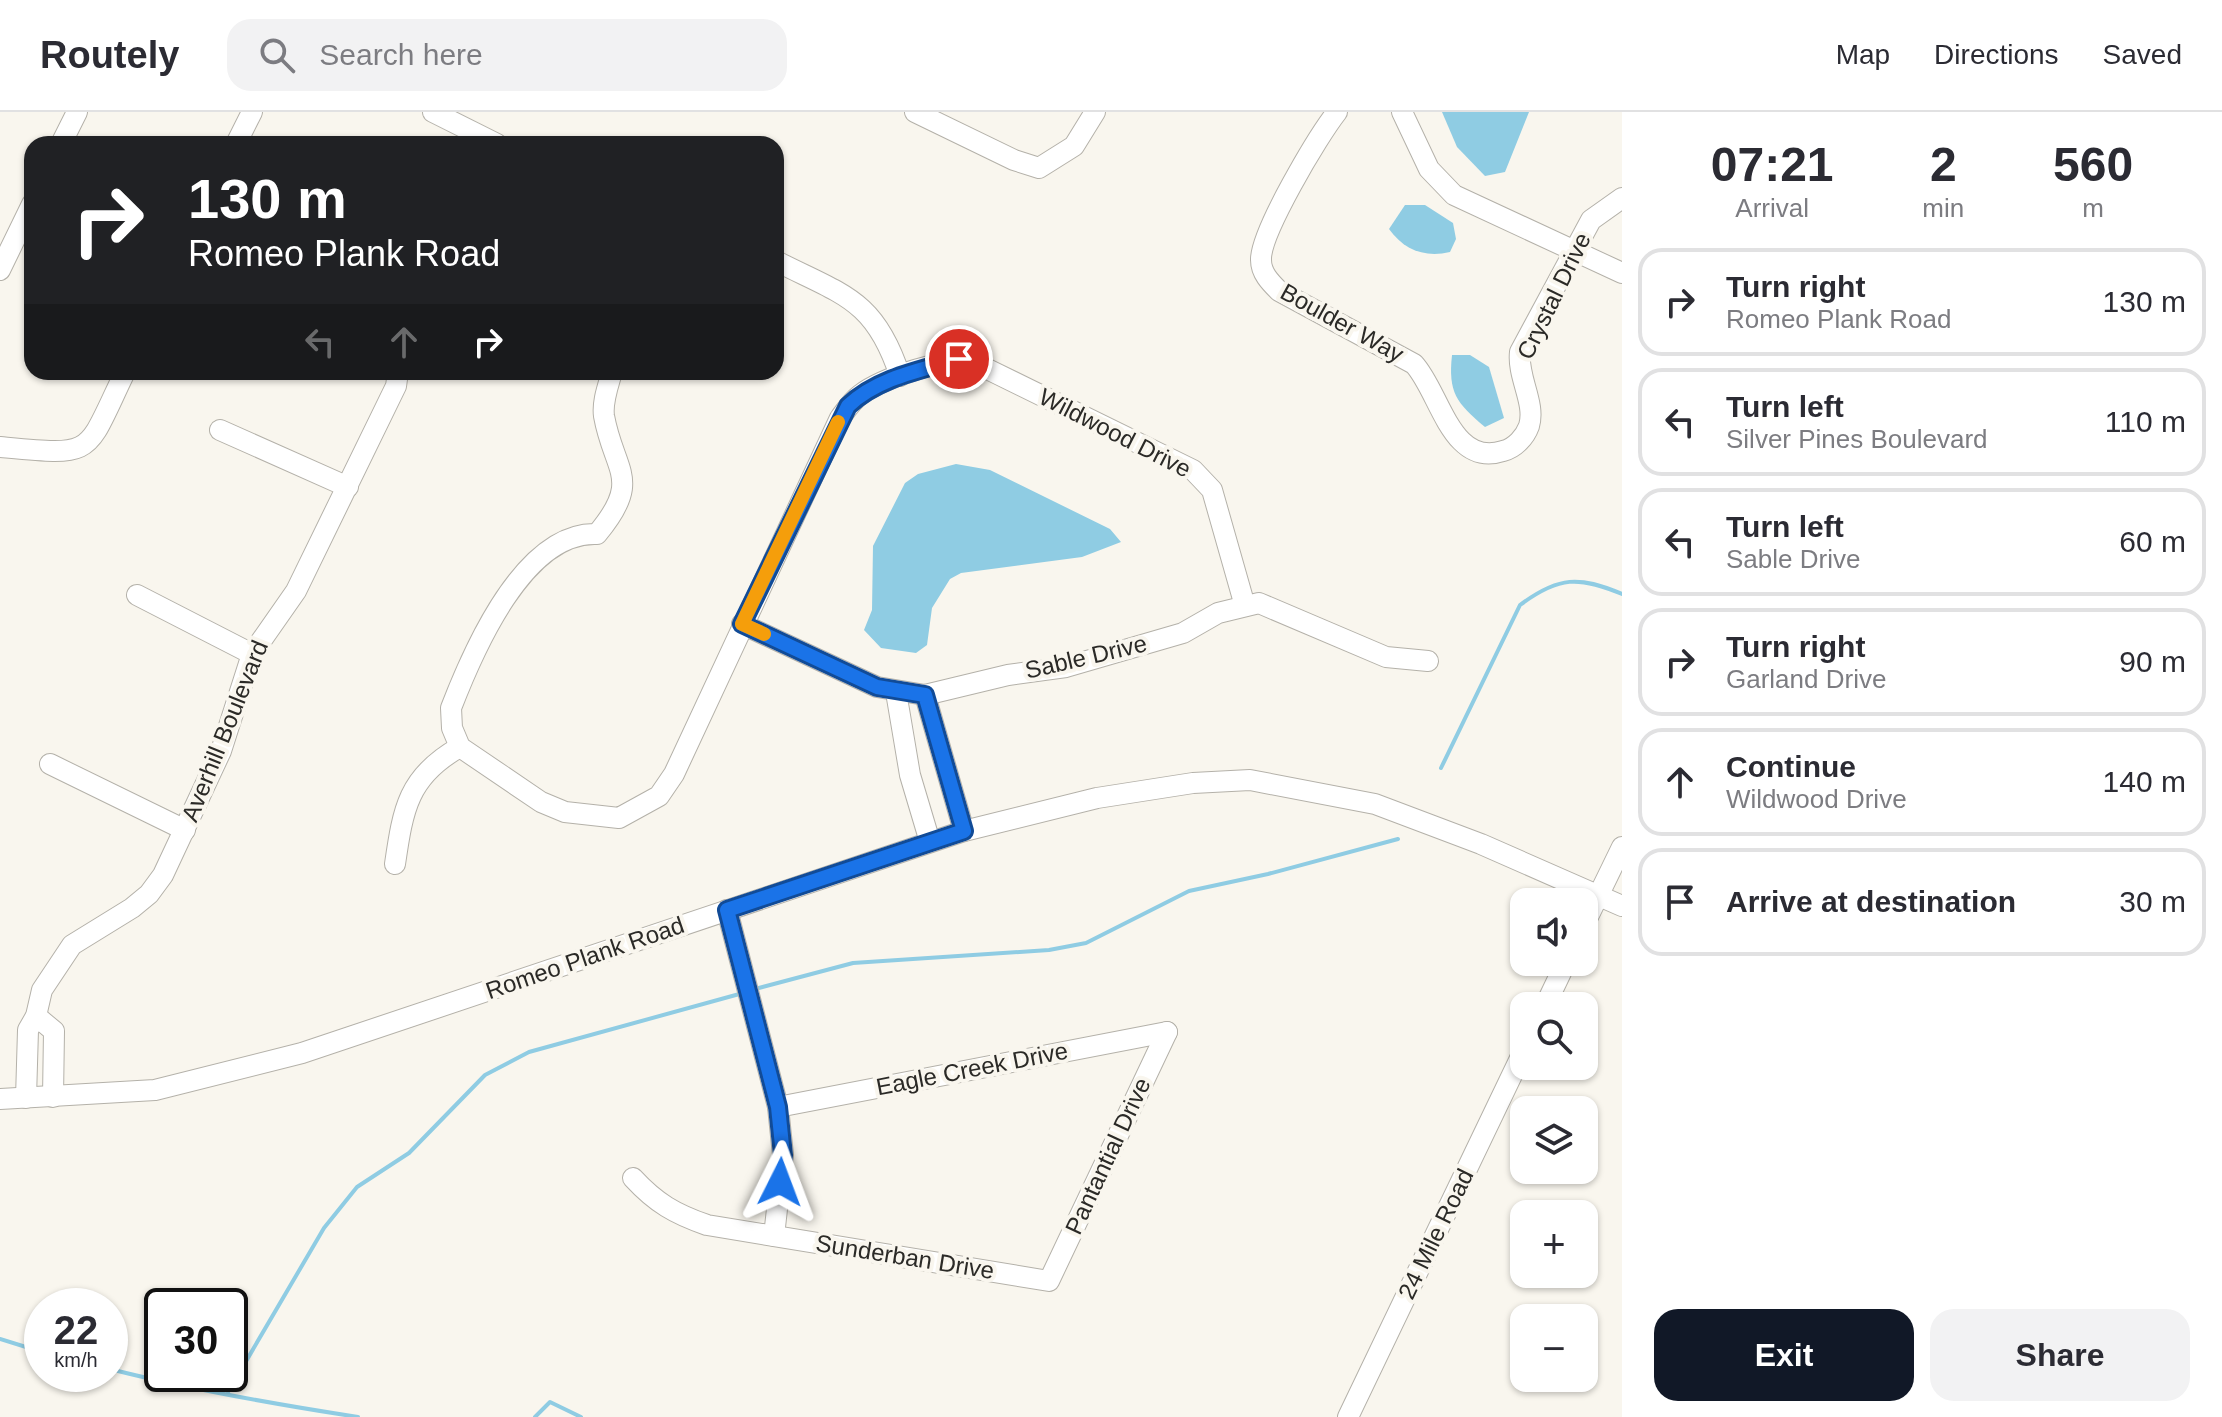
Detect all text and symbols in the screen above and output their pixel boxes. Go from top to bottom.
search box [227,19,787,91]
icon: search [255,33,299,77]
text: Routely [40,34,179,76]
text: Search here [319,38,483,71]
text: Map [1836,39,1890,70]
text: Directions [1934,39,2059,70]
text: Saved [2103,39,2182,70]
text: 07:21 [1711,138,1834,191]
text: 2 [1930,138,1957,191]
text: 560 [2053,138,2133,191]
text: 130 m [188,167,347,230]
icon: right [56,168,160,272]
text: Arrival [1735,193,1809,223]
text: min [1922,193,1964,223]
text: m [2082,193,2104,223]
street label: Crystal Drive [1511,228,1596,363]
text: Romeo Plank Road [188,233,500,274]
text: Turn right [1726,270,1865,303]
street label: Boulder Way [1276,278,1408,367]
icon: right [1658,280,1702,324]
text: 130 m [2103,285,2186,318]
text: Romeo Plank Road [1726,304,1951,334]
icon: left [298,320,342,364]
icon: ahead [382,320,426,364]
icon: right [466,320,510,364]
pin [925,325,993,393]
icon: arrive [937,337,981,381]
street label: Wildwood Drive [1035,383,1196,482]
text: Turn left [1726,390,1844,423]
icon: left [1658,400,1702,444]
text: 110 m [2105,405,2186,438]
text: Silver Pines Boulevard [1726,424,1988,454]
text: Turn left [1726,510,1844,543]
icon: left [1658,520,1702,564]
text: 60 m [2119,525,2186,558]
text: Sable Drive [1726,544,1860,574]
street label: Sable Drive [1022,629,1149,684]
text: Turn right [1726,630,1865,663]
street label: Averhill Boulevard [176,636,273,825]
icon: right [1658,640,1702,684]
text: 90 m [2119,645,2186,678]
text: Garland Drive [1726,664,1886,694]
text: Continue [1726,750,1856,783]
icon: ahead [1658,760,1702,804]
text: 140 m [2103,765,2186,798]
text: Wildwood Drive [1726,784,1907,814]
icon: arrive [1658,880,1702,924]
text: Arrive at destination [1726,885,2016,918]
text: 30 m [2119,885,2186,918]
map controls [1510,888,1598,1392]
button: sound [1510,888,1598,976]
street label: Romeo Plank Road [482,911,688,1004]
button: search [1510,992,1598,1080]
street label: Eagle Creek Drive [874,1037,1070,1100]
street label: Pantantial Drive [1060,1073,1156,1238]
button: layers [1510,1096,1598,1184]
position arrow [738,1140,822,1224]
street label: 24 Mile Road [1392,1164,1479,1303]
button: + [1510,1200,1598,1288]
street label: Sunderban Drive [814,1229,996,1284]
speed limit sign: 30 [144,1288,248,1392]
button: − [1510,1304,1598,1392]
text: 22 [54,1308,98,1352]
button: Exit [1654,1309,1914,1401]
button: Share [1930,1309,2190,1401]
text: km/h [54,1349,98,1371]

